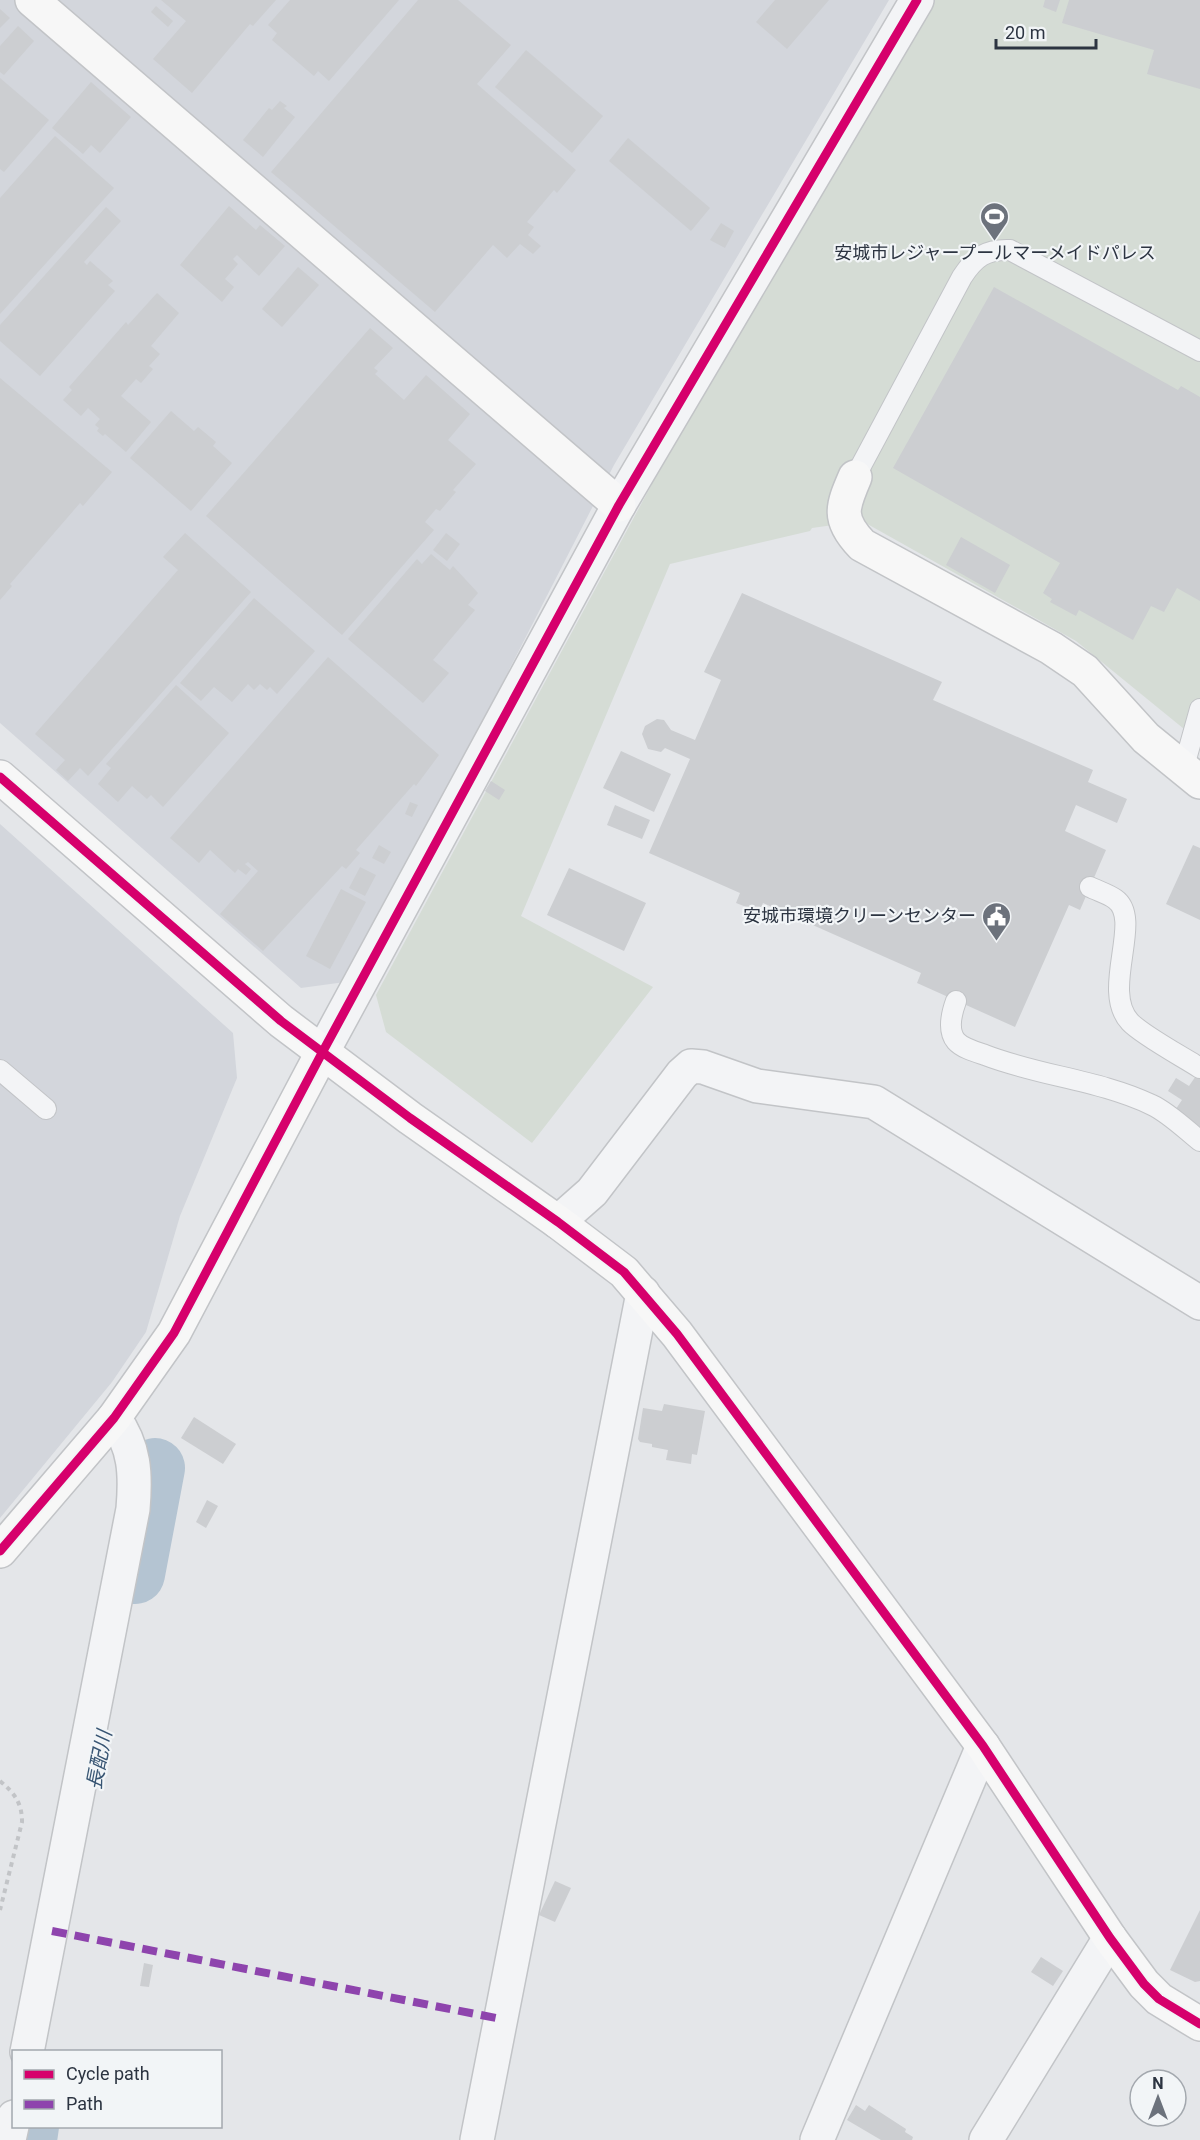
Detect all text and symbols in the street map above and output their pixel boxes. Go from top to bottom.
scale bar [996,12,1096,50]
text: 20 m [1005,22,1045,43]
sports icon: 安城市レジャープールマーメイドパレス [979,200,1011,242]
place label: 安城市レジャープールマーメイドパレス [834,242,1156,263]
public building icon: 安城市環境クリーンセンター [981,900,1013,942]
place label: 安城市環境クリーンセンター [743,905,976,926]
water label: 長配川 [81,1726,117,1792]
legend [12,2050,222,2128]
text: Cycle path [66,2063,150,2084]
north arrow [1128,2068,1188,2128]
text: N [1152,2074,1164,2093]
text: Path [66,2093,103,2114]

